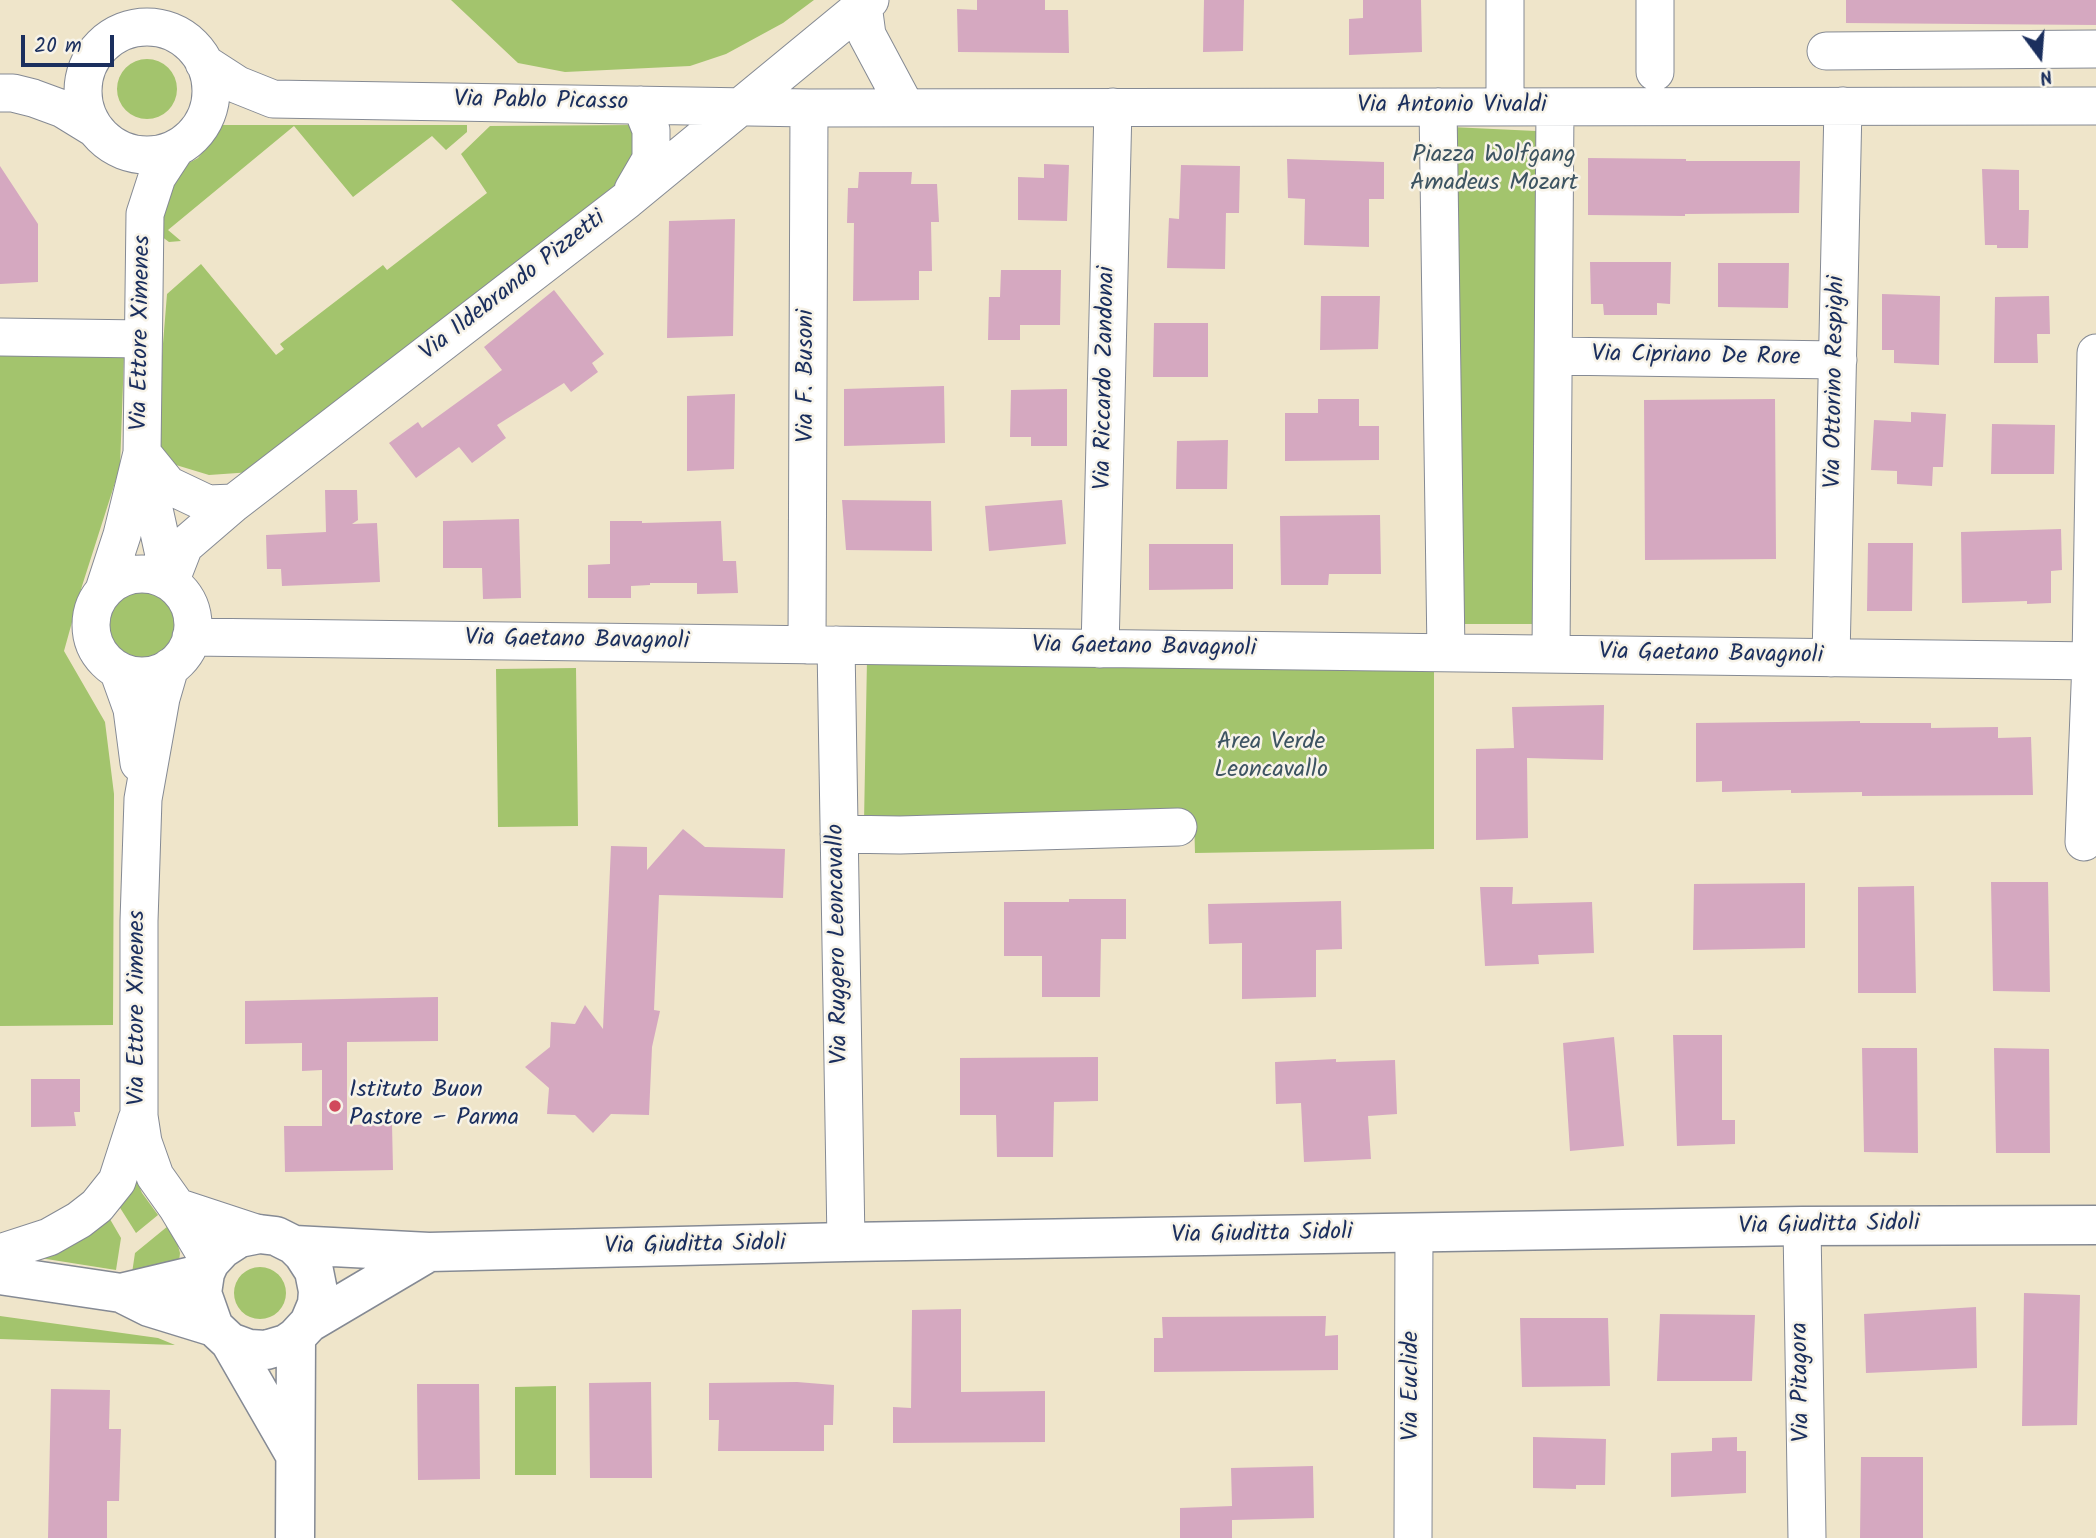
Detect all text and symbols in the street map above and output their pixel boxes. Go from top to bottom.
scale bar [24,21,117,65]
north arrow [2005,21,2075,91]
text: 20 m [34,30,82,63]
text: N [2036,60,2056,92]
street label: Via Pablo Picasso [453,87,629,119]
street label: Via Antonio Vivaldi [1357,93,1547,121]
park label: Piazza Wolfgang Amadeus Mozart [1410,143,1578,199]
street label: Via Ildebrando Pizzetti [416,206,612,368]
street label: Via Ettore Ximenes [127,235,159,431]
street label: Via Riccardo Zandonai [1091,266,1123,490]
street label: Via Ottorino Respighi [1821,275,1853,489]
street label: Via F. Busoni [794,309,822,443]
street label: Via Cipriano De Rore [1591,342,1801,374]
street label: Via Gaetano Bavagnoli [465,626,689,658]
street label: Via Gaetano Bavagnoli [1032,633,1256,665]
street label: Via Gaetano Bavagnoli [1599,640,1823,672]
park label: Area Verde Leoncavallo [1214,730,1328,786]
street label: Via Ruggero Leoncavallo [824,824,856,1064]
street label: Via Ettore Ximenes [125,910,153,1106]
place label: Istituto Buon Pastore – Parma [349,1078,519,1134]
marker: Istituto Buon Pastore – Parma [327,1098,343,1114]
street label: Via Giuditta Sidoli [1738,1211,1920,1243]
street label: Via Giuditta Sidoli [1171,1220,1353,1252]
street label: Via Giuditta Sidoli [604,1231,786,1263]
street label: Via Pitagora [1788,1322,1818,1442]
street label: Via Euclide [1399,1331,1427,1441]

